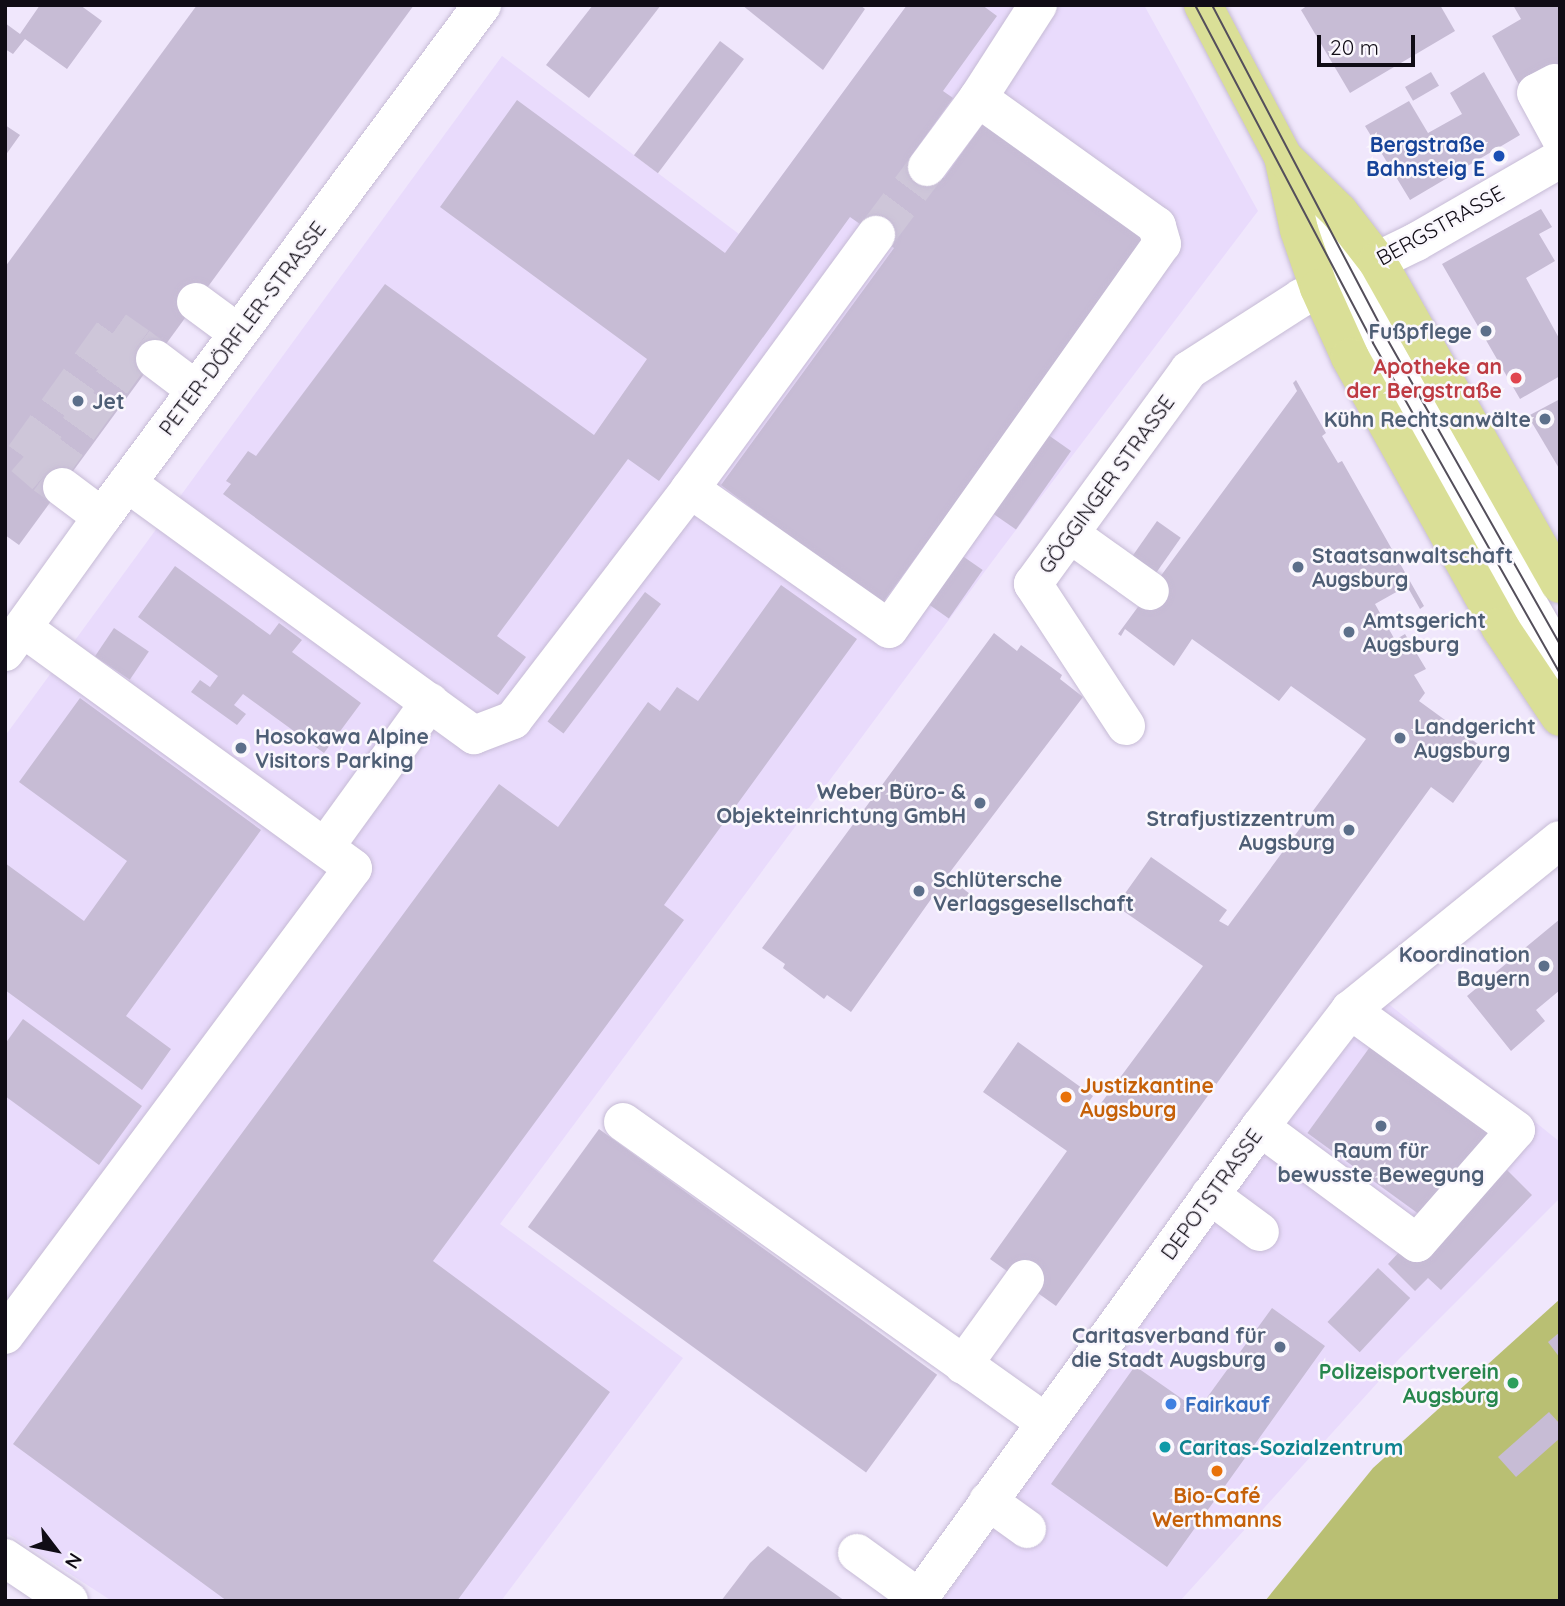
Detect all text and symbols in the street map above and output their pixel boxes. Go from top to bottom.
scale bar [1320,21,1418,65]
text: 20 m [1330,34,1379,60]
place label: Bergstraße Bahnsteig E [1366,131,1485,181]
marker: Bergstraße Bahnsteig E [1491,148,1507,164]
street label: BERGSTRASSE [1372,180,1508,270]
street label: PETER-DÖRFLER-STRASSE [153,216,331,440]
place label: Fußpflege [1368,318,1472,344]
marker: Fußpflege [1478,323,1494,339]
place label: Apotheke an der Bergstraße [1346,353,1502,403]
marker: Apotheke an der Bergstraße [1508,370,1524,386]
place label: Jet [92,388,125,414]
street label: GÖGGINGER STRASSE [1033,390,1179,578]
marker: Jet [70,393,86,409]
place label: Kühn Rechtsanwälte [1324,406,1531,432]
marker: Kühn Rechtsanwälte [1537,411,1553,427]
place label: Staatsanwaltschaft Augsburg [1312,542,1513,592]
marker: Staatsanwaltschaft Augsburg [1290,559,1306,575]
place label: Amtsgericht Augsburg [1363,607,1486,657]
marker: Amtsgericht Augsburg [1341,624,1357,640]
place label: Landgericht Augsburg [1414,713,1536,763]
place label: Hosokawa Alpine Visitors Parking [255,723,429,773]
marker: Landgericht Augsburg [1392,730,1408,746]
marker: Hosokawa Alpine Visitors Parking [233,740,249,756]
place label: Weber Büro- & Objekteinrichtung GmbH [716,778,966,828]
marker: Weber Büro- & Objekteinrichtung GmbH [972,795,988,811]
place label: Strafjustizzentrum Augsburg [1146,805,1335,855]
marker: Strafjustizzentrum Augsburg [1341,822,1357,838]
place label: Schlütersche Verlagsgesellschaft [933,866,1134,916]
marker: Schlütersche Verlagsgesellschaft [911,883,927,899]
place label: Koordination Bayern [1399,941,1530,991]
marker: Koordination Bayern [1536,958,1552,974]
place label: Justizkantine Augsburg [1080,1072,1214,1122]
marker: Justizkantine Augsburg [1058,1089,1074,1105]
marker: Raum für bewusste Bewegung [1373,1118,1389,1134]
street label: DEPOTSTRASSE [1155,1124,1267,1264]
place label: Raum für bewusste Bewegung [1277,1137,1485,1187]
place label: Caritasverband für die Stadt Augsburg [1071,1322,1266,1372]
marker: Caritasverband für die Stadt Augsburg [1272,1339,1288,1355]
place label: Polizeisportverein Augsburg [1319,1358,1499,1408]
marker: Polizeisportverein Augsburg [1505,1375,1521,1391]
place label: Fairkauf [1185,1391,1270,1417]
marker: Fairkauf [1163,1396,1179,1412]
place label: Caritas-Sozialzentrum [1179,1434,1403,1460]
marker: Caritas-Sozialzentrum [1157,1439,1173,1455]
marker: Bio-Café Werthmanns [1209,1463,1225,1479]
place label: Bio-Café Werthmanns [1152,1482,1282,1532]
north arrow [21,1515,91,1585]
text: N [60,1549,88,1573]

